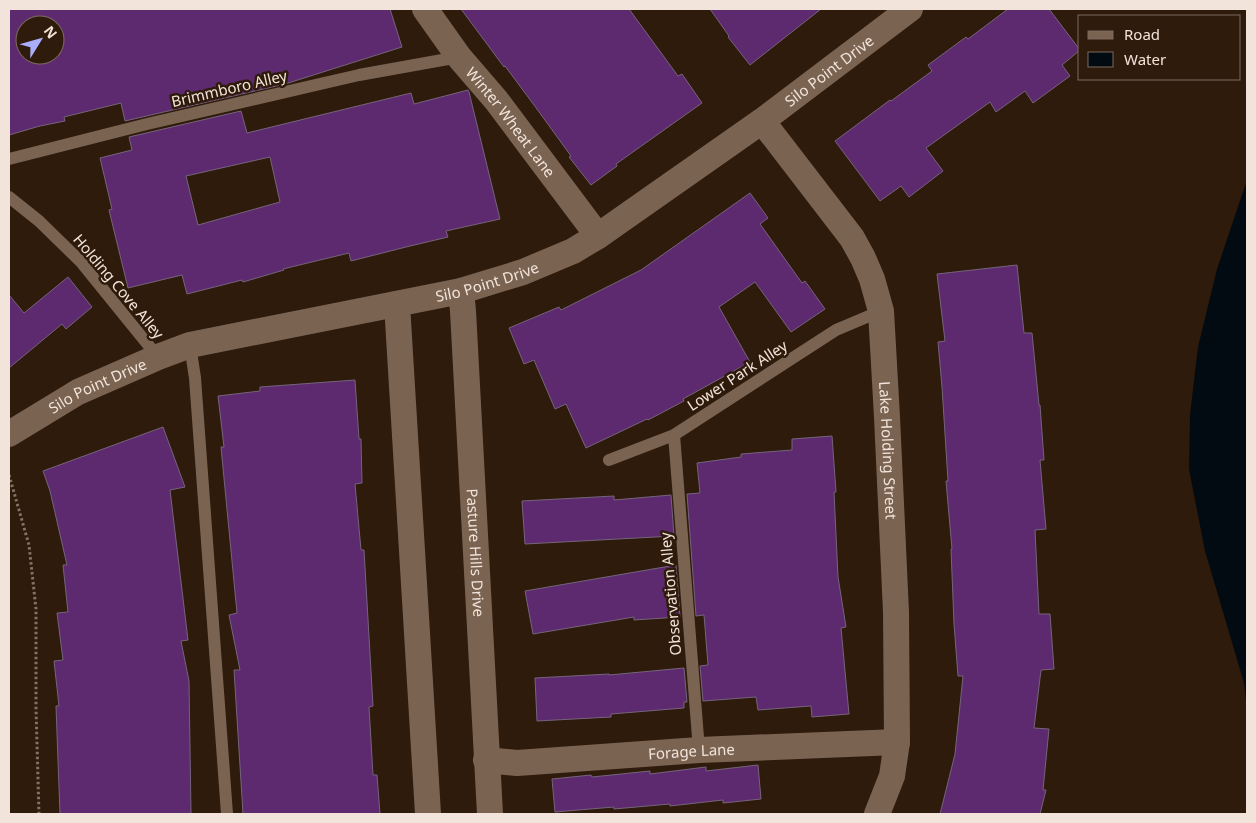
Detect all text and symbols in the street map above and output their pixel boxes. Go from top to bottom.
north arrow [15,15,65,65]
legend [1078,15,1241,80]
text: N [40,22,62,42]
text: Road [1124,24,1160,44]
street label: Silo Point Drive [780,30,877,111]
text: Water [1124,49,1166,69]
street label: Winter Wheat Lane [462,63,560,181]
street label: Brimmboro Alley [169,65,289,111]
street label: Holding Cove Alley [69,229,169,343]
street label: Silo Point Drive [434,257,542,306]
street label: Lower Park Alley [683,335,791,415]
street label: Silo Point Drive [44,353,149,418]
street label: Lake Holding Street [875,381,902,520]
street label: Pasture Hills Drive [463,488,489,617]
street label: Observation Alley [655,531,685,656]
street label: Forage Lane [647,739,735,764]

